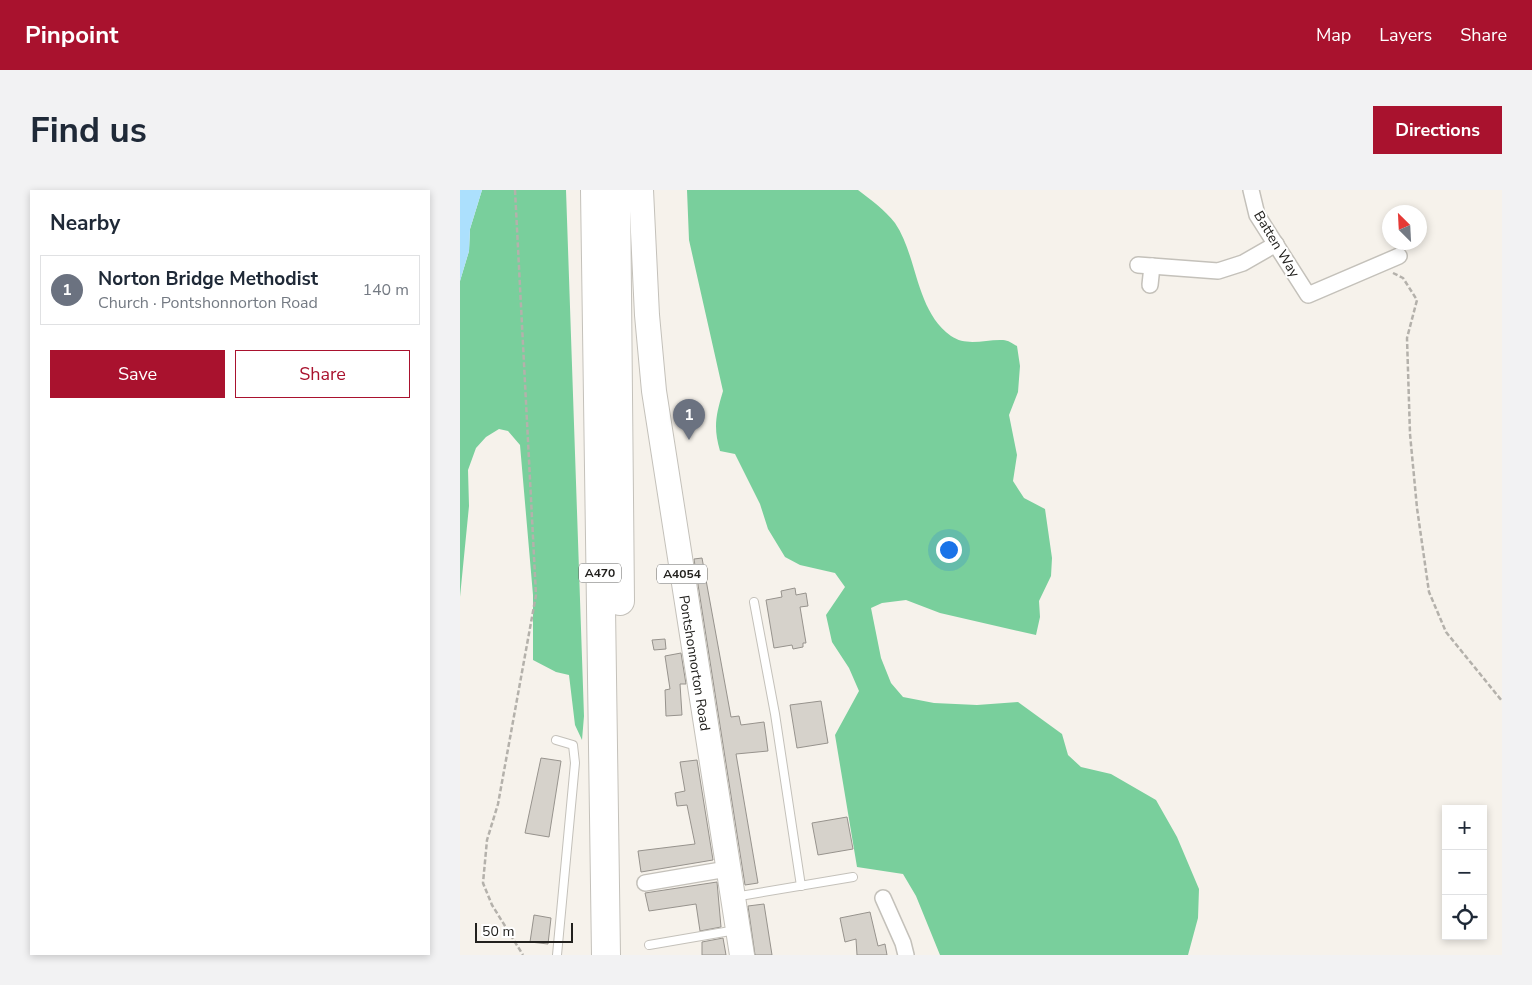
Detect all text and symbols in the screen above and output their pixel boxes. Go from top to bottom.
text: Pinpoint [25,19,118,51]
text: Map [1316,23,1351,47]
text: Layers [1379,23,1432,47]
text: Share [1460,23,1507,47]
button: Directions [1373,106,1502,154]
text: Find us [30,107,147,154]
north arrow [1382,205,1427,250]
street label: Batten Way [1249,207,1304,282]
text: Nearby [50,209,120,237]
text: Norton Bridge Methodist [98,266,318,292]
text: 1 [62,279,72,301]
text: 140 m [362,279,409,301]
text: Church · Pontshonnorton Road [98,292,318,314]
button: Save [50,350,225,398]
button: Share [235,350,410,398]
pin: 1 [673,399,705,440]
your location [936,537,962,563]
road number: A470 [579,563,621,582]
road number: A4054 [657,564,707,584]
street label: Pontshonnorton Road [674,594,715,732]
map controls [1442,805,1487,940]
button: + [1442,805,1487,850]
button: − [1442,850,1487,895]
button: locate [1442,895,1487,940]
scale bar [475,920,572,943]
text: 50 m [482,922,514,941]

